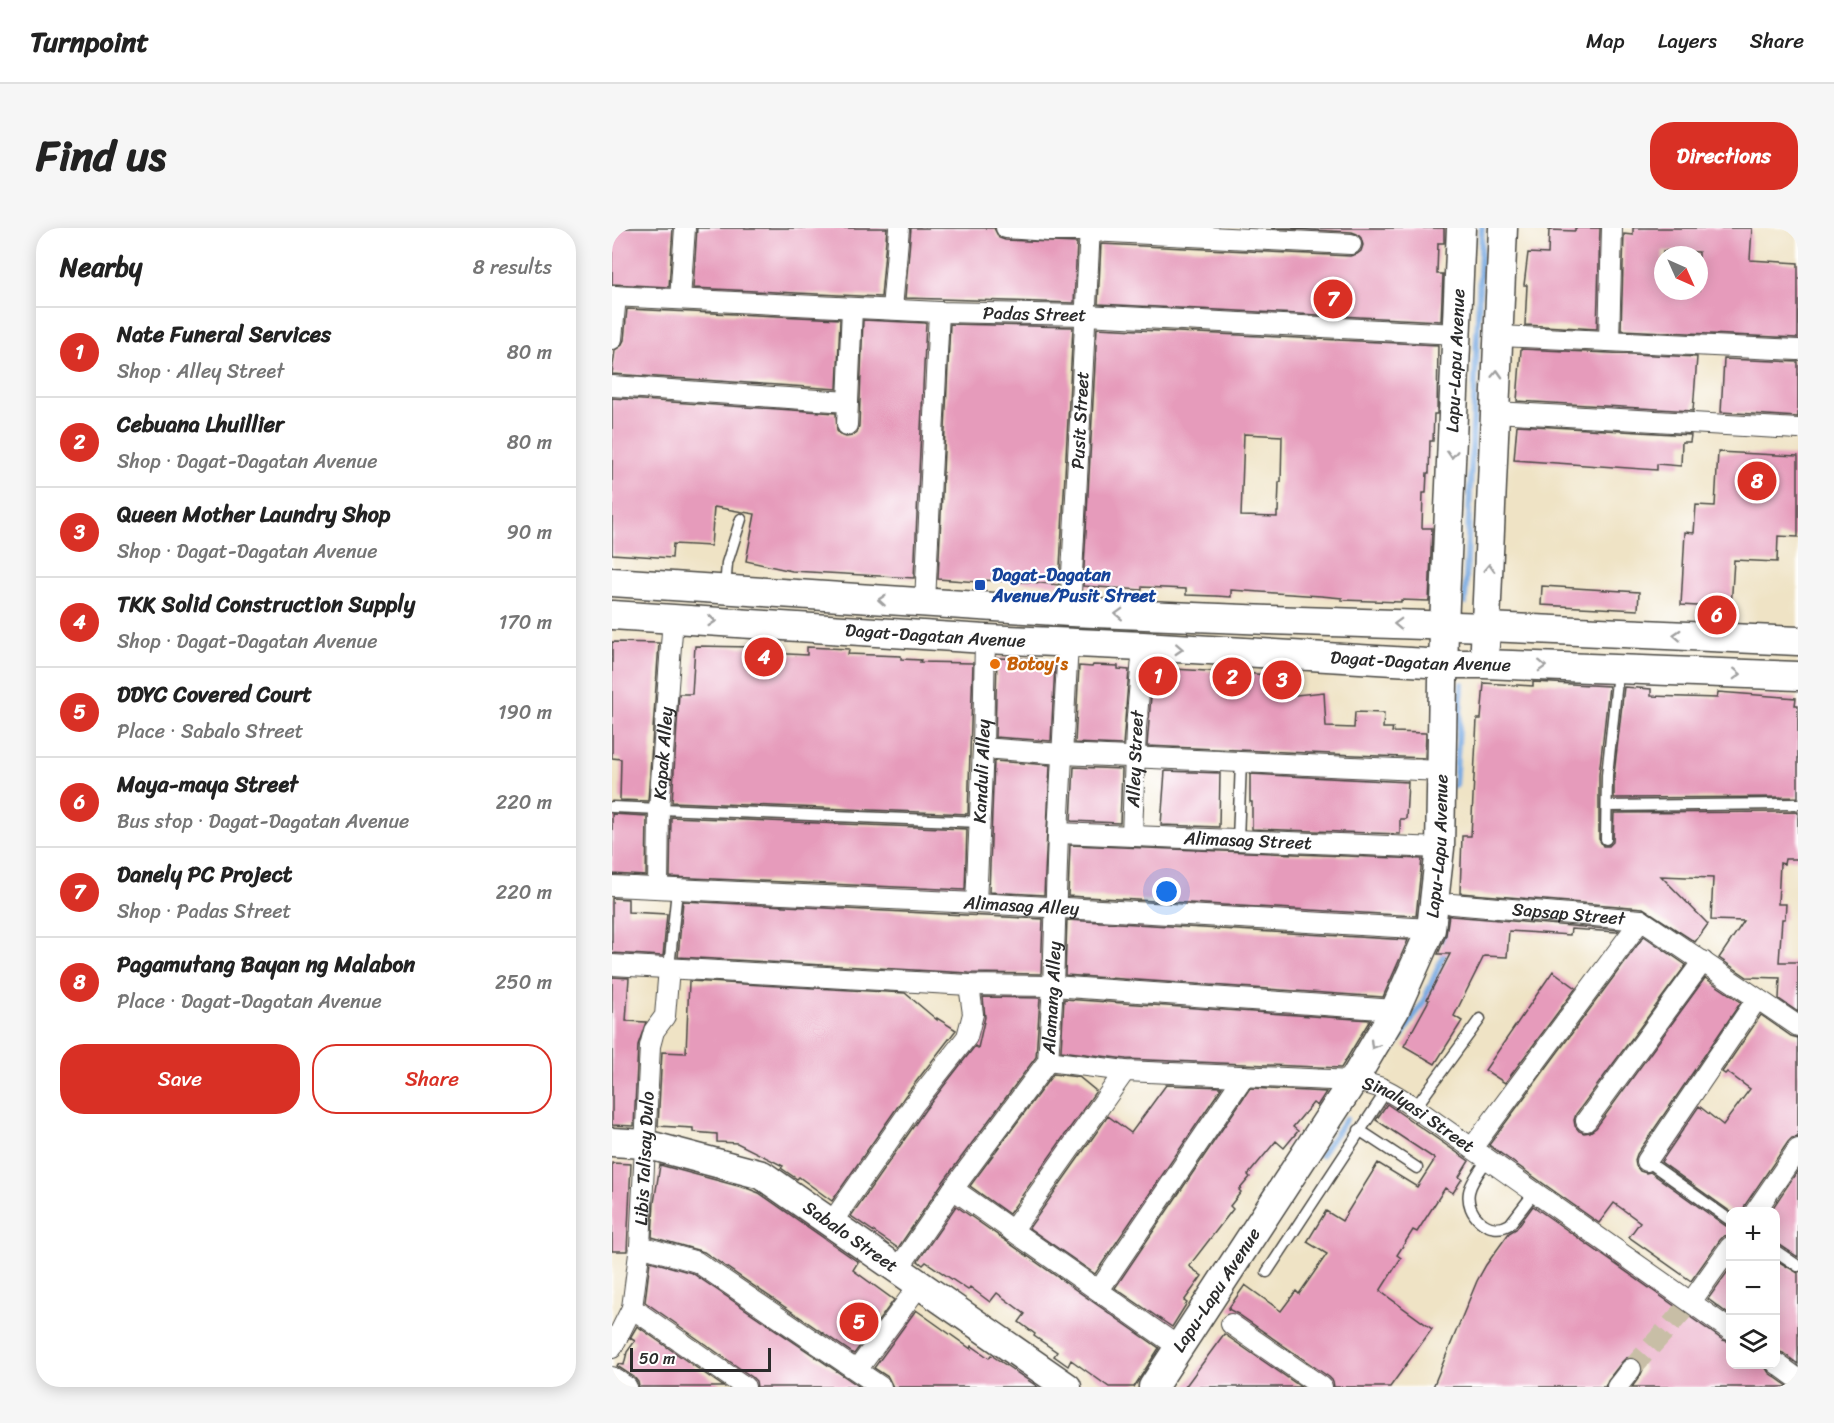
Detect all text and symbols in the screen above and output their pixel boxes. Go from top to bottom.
text: Turnpoint [30,17,149,66]
text: Map [1586,22,1625,60]
text: Layers [1658,22,1717,60]
text: Share [1750,22,1804,60]
text: Find us [36,119,166,193]
button: Directions [1650,122,1798,190]
text: Nearby [60,244,142,290]
north arrow [1654,246,1708,300]
text: 8 results [473,250,552,285]
pin: 7 [1314,276,1352,322]
street label: Lapu-Lapu Avenue [1436,288,1474,433]
street label: Padas Street [983,297,1087,331]
text: Nate Funeral Services [117,315,331,354]
text: 1 [75,335,84,370]
text: 80 m [507,335,552,370]
text: Shop · Alley Street [117,354,284,389]
one-way arrow [1490,369,1503,378]
street label: Pusit Street [1061,370,1099,470]
text: Cebuana Lhuillier [117,405,284,444]
text: 2 [74,425,85,460]
text: 80 m [507,425,552,460]
text: Shop · Dagat-Dagatan Avenue [117,444,377,479]
one-way arrow [1445,450,1458,459]
pin: 8 [1738,458,1776,504]
text: Queen Mother Laundry Shop [117,495,390,534]
text: 3 [74,515,85,550]
text: 90 m [507,515,552,550]
text: Shop · Dagat-Dagatan Avenue [117,534,377,569]
place label: Dagat-Dagatan Avenue/Pusit Street [991,559,1157,612]
one-way arrow [1482,564,1495,573]
marker: Dagat-Dagatan Avenue/Pusit Street [973,578,987,592]
text: TKK Solid Construction Supply [117,585,415,624]
pin: 6 [1698,592,1736,638]
one-way arrow [878,593,887,606]
text: 4 [73,605,86,640]
text: 170 m [499,605,552,640]
one-way arrow [1115,608,1124,620]
one-way arrow [708,614,717,627]
street label: Dagat-Dagatan Avenue [844,614,1026,657]
one-way arrow [1393,618,1402,631]
text: Shop · Dagat-Dagatan Avenue [117,624,377,659]
one-way arrow [1672,629,1681,642]
pin: 4 [744,634,784,680]
street label: Dagat-Dagatan Avenue [1329,641,1512,681]
one-way arrow [1175,642,1184,655]
place label: Botoy's [1007,648,1069,680]
pin: 1 [1138,654,1178,698]
pin: 2 [1212,654,1252,700]
marker: Botoy's [988,657,1002,671]
pin: 3 [1262,658,1302,702]
one-way arrow [1537,660,1546,673]
one-way arrow [1732,667,1741,680]
text: DDYC Covered Court [117,675,312,714]
text: 5 [73,695,86,730]
text: 190 m [498,695,552,730]
street label: Kapak Alley [644,705,682,801]
street label: Alley Street [1117,709,1153,809]
text: Place · Sabalo Street [117,714,303,749]
street label: Kanduli Alley [964,718,1000,824]
text: Maya-maya Street [117,765,298,804]
street label: Lapu-Lapu Avenue [1416,774,1457,920]
text: 6 [74,785,85,820]
text: 220 m [496,785,552,820]
text: Bus stop · Dagat-Dagatan Avenue [117,804,409,839]
street label: Alimasag Street [1182,822,1313,859]
text: Danely PC Project [117,855,292,894]
text: 7 [74,875,85,910]
text: 220 m [496,875,552,910]
your location [1152,877,1181,906]
street label: Alimasag Alley [962,886,1081,925]
street label: Sapsap Street [1511,893,1627,935]
text: Shop · Padas Street [117,894,291,929]
street label: Alamang Alley [1032,940,1070,1056]
text: Pagamutang Bayan ng Malabon [117,945,415,984]
text: 8 [73,965,86,1000]
text: 250 m [495,965,552,1000]
text: Place · Dagat-Dagatan Avenue [117,984,382,1019]
one-way arrow [1370,1039,1382,1049]
button: Save [60,1044,300,1114]
button: Share [312,1044,552,1114]
street label: Sinalyasi Street [1359,1067,1482,1162]
street label: Libis Talisay Dulo [625,1090,664,1226]
street label: Sabalo Street [796,1192,905,1281]
map controls [1726,1207,1780,1369]
button: + [1726,1207,1780,1261]
street label: Lapu-Lapu Avenue [1164,1221,1269,1359]
button: − [1726,1261,1780,1315]
pin: 5 [840,1300,878,1344]
button: layers [1726,1315,1780,1369]
text: 50 m [639,1344,675,1373]
scale bar [630,1345,771,1372]

